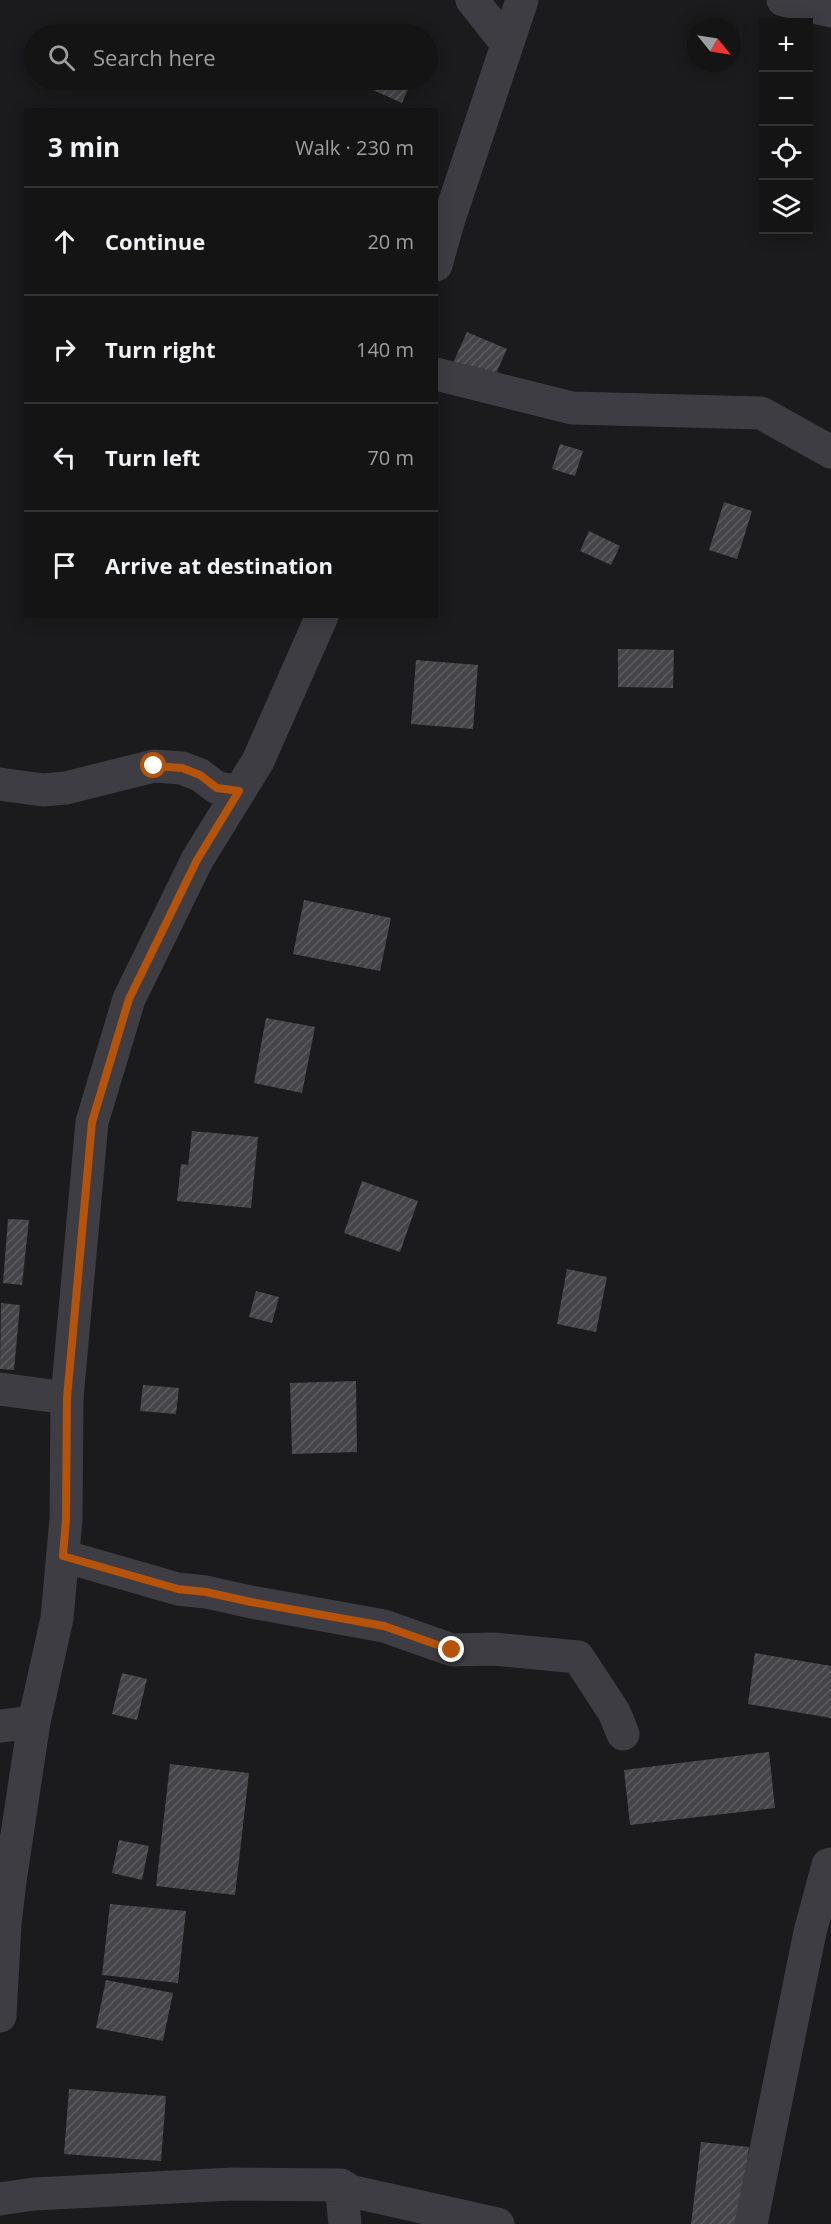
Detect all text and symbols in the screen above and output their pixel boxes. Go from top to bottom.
north arrow [687,18,741,72]
map controls [759,18,813,234]
button: + [759,18,813,72]
search box [24,24,438,90]
icon: search [45,41,78,74]
text: Search here [93,42,216,72]
button: − [759,72,813,126]
button: locate [759,126,813,180]
text: 3 min [48,129,120,165]
text: Walk · 230 m [295,134,414,161]
button: layers [759,180,813,234]
icon: ahead [48,225,81,258]
text: Continue [105,226,205,256]
text: 20 m [367,228,414,255]
icon: right [48,333,81,366]
text: Turn right [105,334,216,364]
text: 140 m [356,336,414,363]
icon: left [48,441,81,474]
text: Turn left [105,442,200,472]
text: 70 m [367,444,414,471]
icon: arrive [48,549,81,582]
text: Arrive at destination [105,550,333,580]
route start [140,752,166,778]
route end [438,1636,464,1662]

